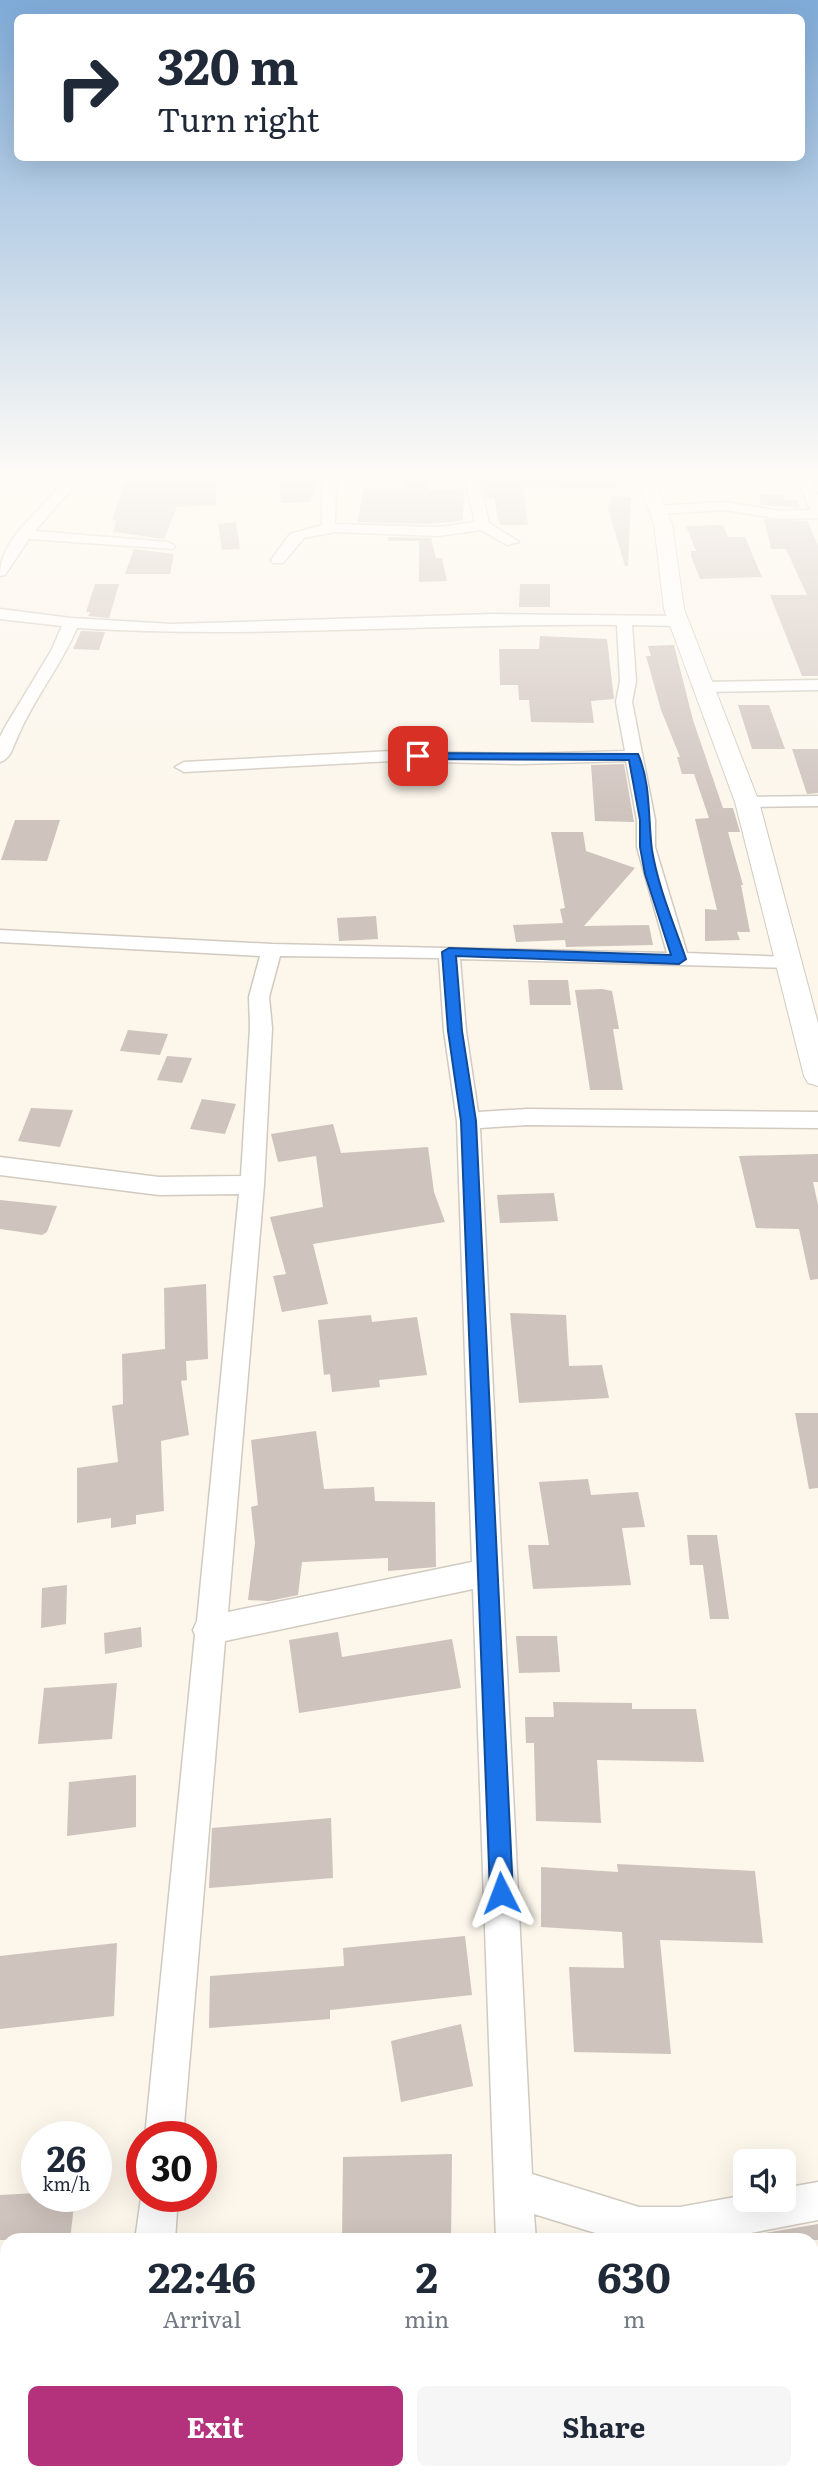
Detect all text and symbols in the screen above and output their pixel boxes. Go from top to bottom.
text: 320 m [157,27,299,100]
icon: right [42,42,133,133]
text: Turn right [157,94,319,142]
pin [388,726,448,786]
icon: arrive [399,737,437,775]
position arrow [464,1856,538,1930]
speed limit sign: 30 [126,2121,217,2212]
text: 26 [47,2131,86,2183]
map controls [733,2149,796,2212]
button: sound [733,2149,796,2212]
text: km/h [43,2170,90,2197]
text: 22:46 [148,2244,256,2306]
text: 2 [415,2244,438,2306]
text: 630 [597,2244,671,2306]
text: Arrival [163,2301,241,2335]
text: min [404,2301,449,2335]
text: m [623,2301,645,2335]
button: Exit [28,2386,403,2466]
button: Share [417,2386,791,2466]

